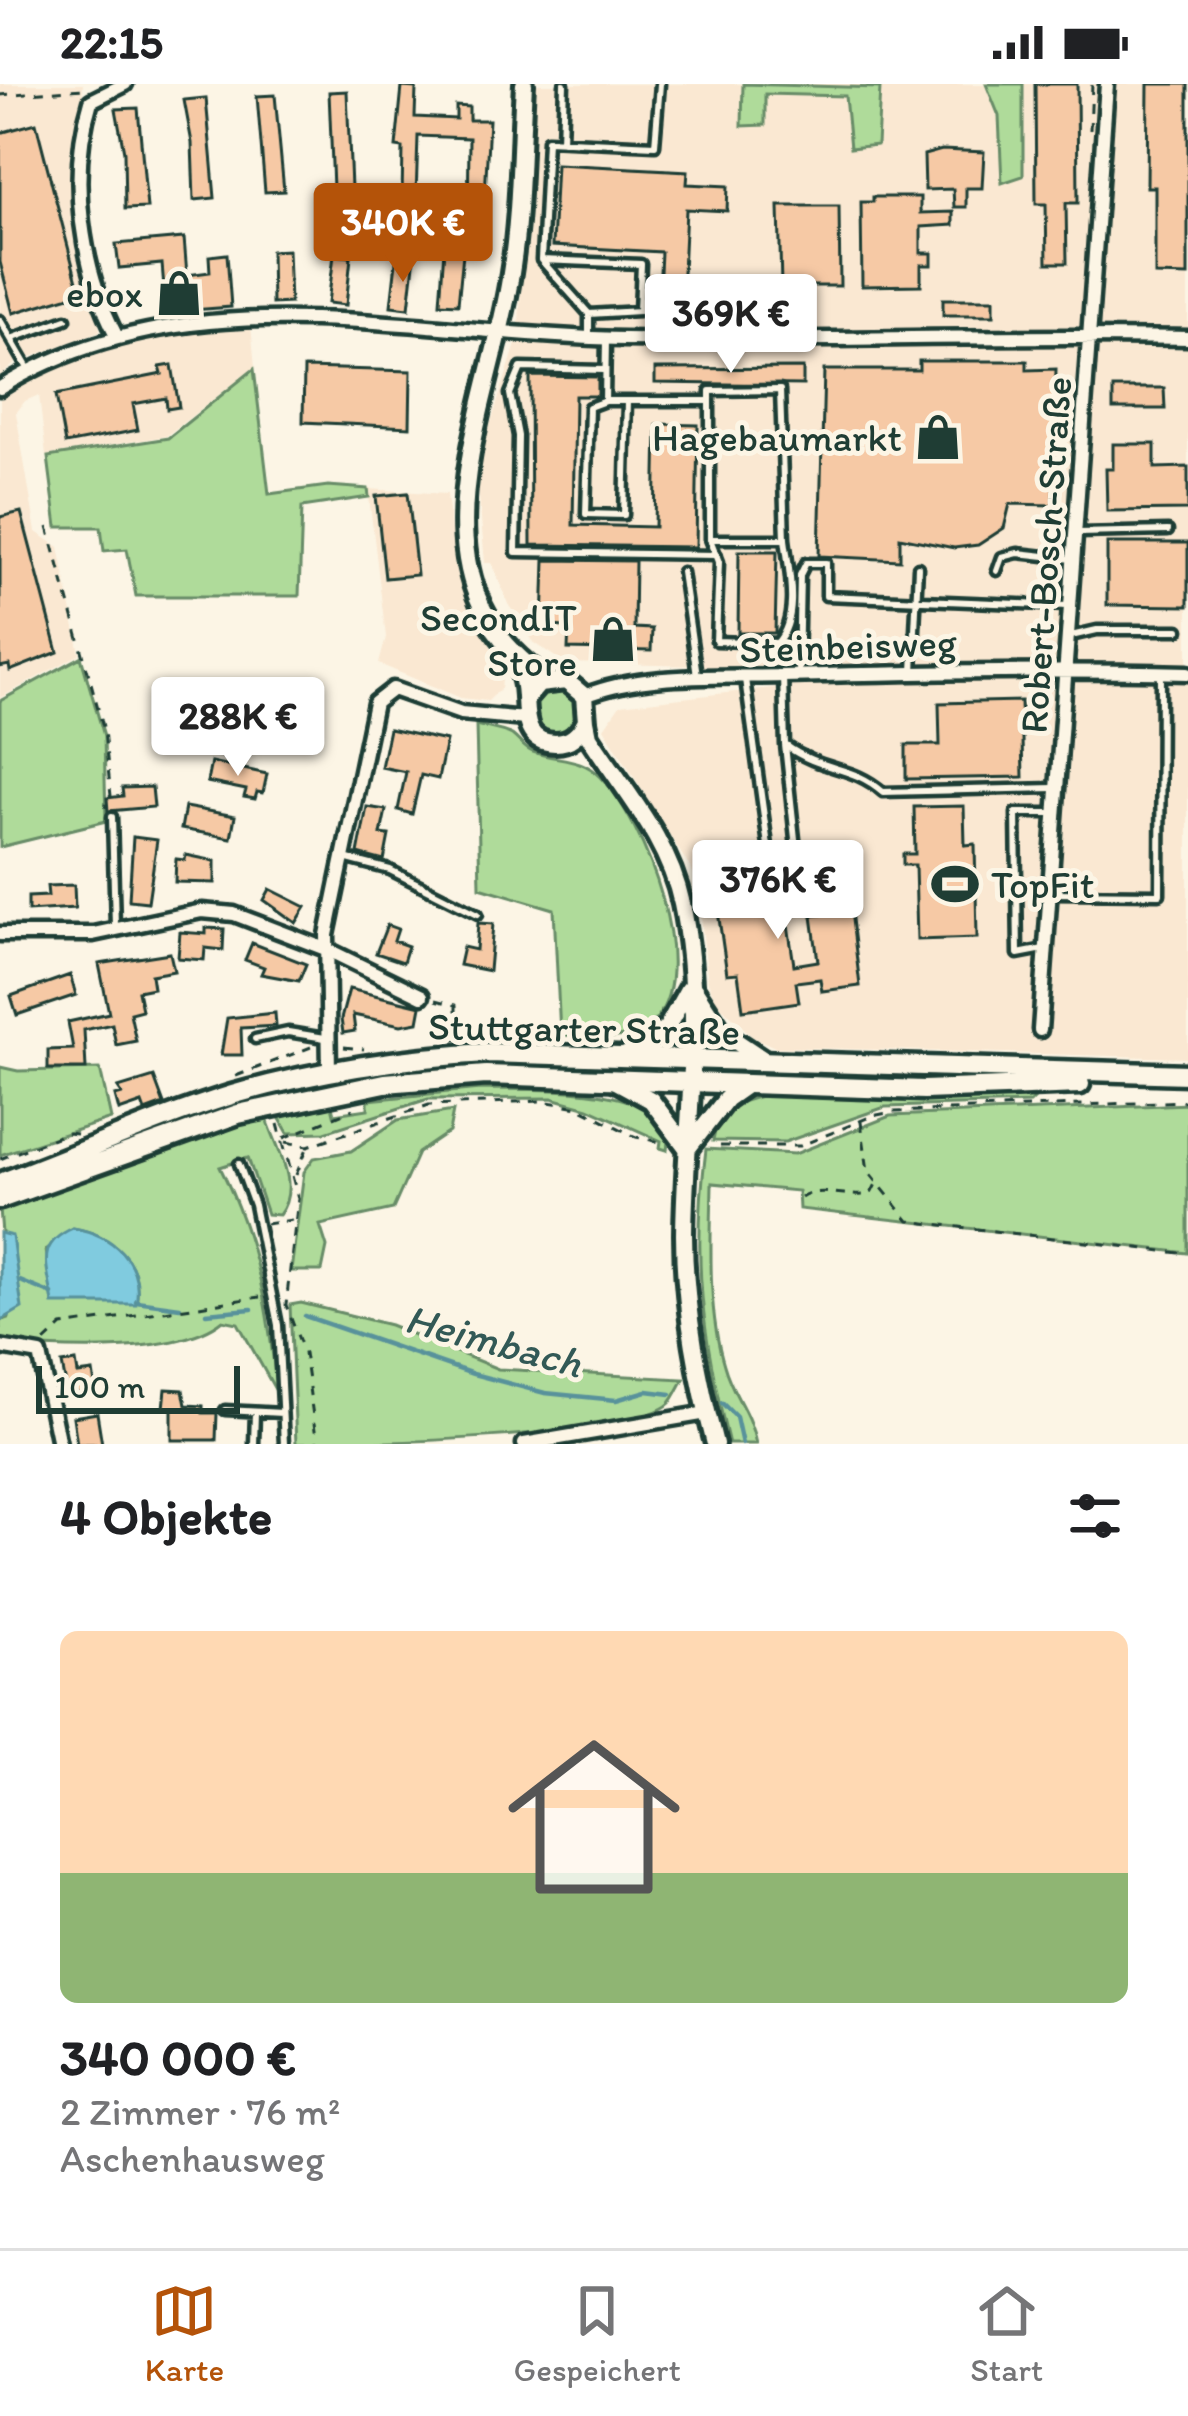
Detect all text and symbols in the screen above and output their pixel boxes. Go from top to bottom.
text: 22:15 [60,15,163,69]
pin: 340K € [305,183,501,285]
text: 340K € [341,198,465,245]
shop icon: ebox [154,268,204,318]
place label: ebox [66,270,143,317]
pin: 369K € [633,274,829,376]
text: 369K € [672,289,790,336]
street label: Robert-Bosch-Straße [1010,375,1081,735]
shop icon: Hagebaumarkt [913,412,963,462]
place label: Hagebaumarkt [652,414,902,461]
place label: SecondIT Store [420,594,577,686]
shop icon: SecondIT Store [588,614,638,664]
street label: Steinbeisweg [738,618,958,673]
pin: 288K € [140,677,336,779]
text: 288K € [178,692,298,739]
pin: 376K € [680,840,876,942]
text: 376K € [719,855,837,902]
sports icon: TopFit [930,859,980,909]
place label: TopFit [991,861,1094,908]
street label: Stuttgarter Straße [428,1002,740,1055]
water label: Heimbach [400,1292,588,1389]
scale bar [36,1360,240,1413]
text: 100 m [54,1367,145,1406]
icon: filters [1062,1483,1128,1549]
text: 4 Objekte [60,1486,272,1547]
icon: home [486,1709,702,1925]
text: 340 000 € [60,2027,296,2088]
text: 2 Zimmer · 76 m² [60,2088,340,2135]
text: Aschenhausweg [60,2135,325,2182]
tab: Karte [145,2278,224,2389]
tab: Gespeichert [514,2278,681,2389]
tab: Start [970,2278,1043,2389]

